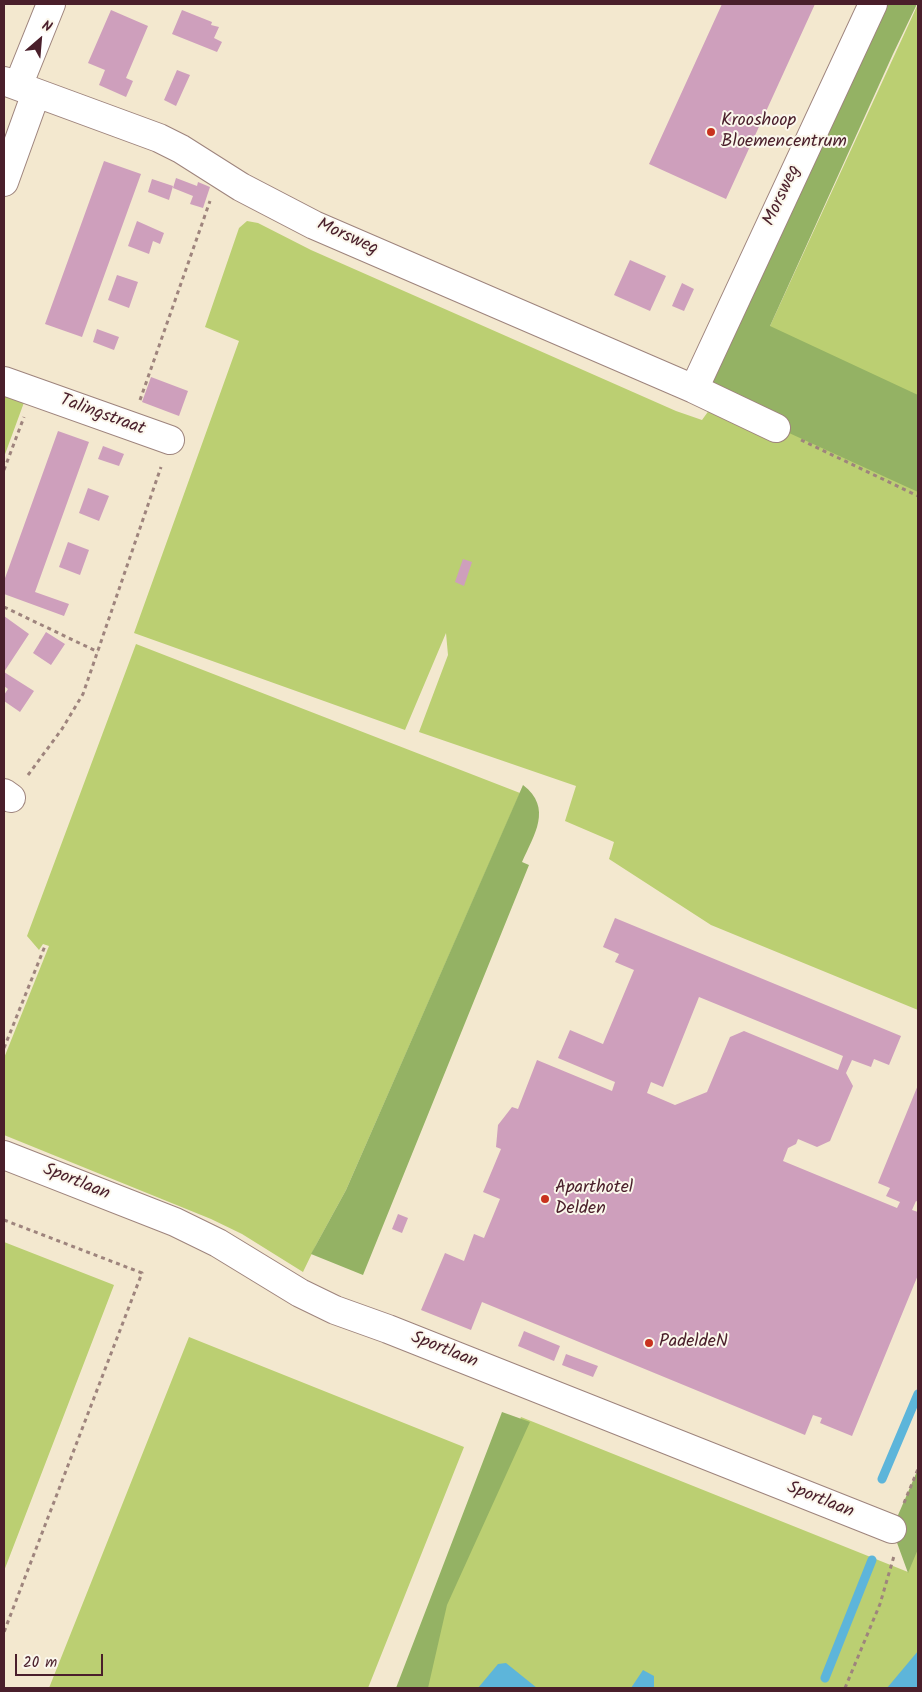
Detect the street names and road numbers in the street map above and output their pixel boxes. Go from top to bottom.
street label: Morsweg [760,162,806,230]
street label: Morsweg [313,215,381,261]
street label: Talingstraat [56,391,148,441]
street label: Sportlaan [39,1160,113,1206]
street label: Sportlaan [407,1328,481,1374]
street label: Sportlaan [783,1478,857,1524]

